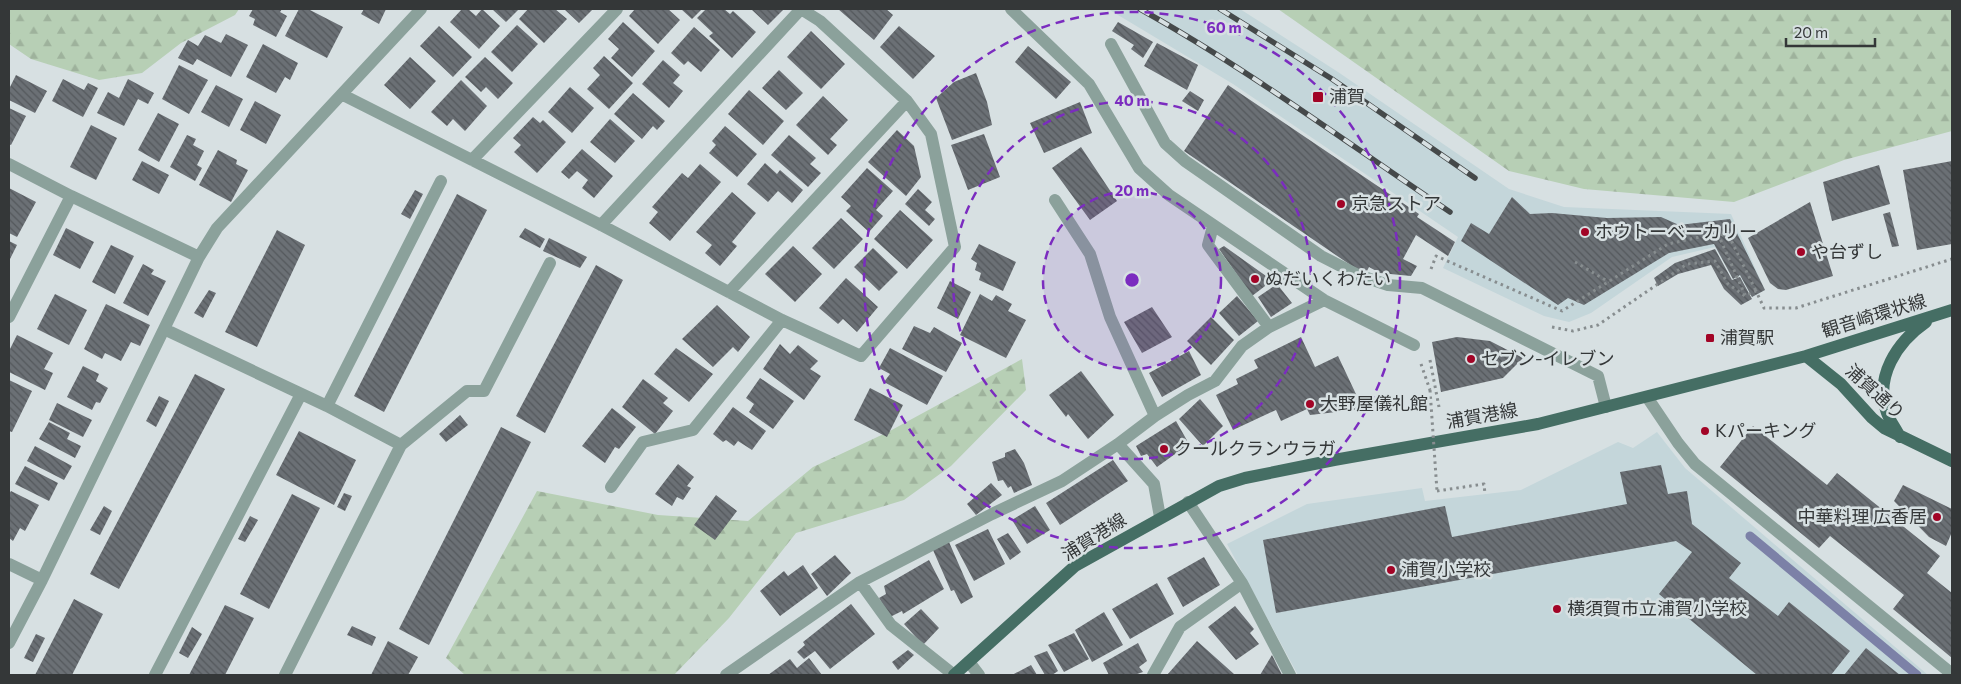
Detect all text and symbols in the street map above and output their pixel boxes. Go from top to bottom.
scale bar [1786,15,1875,47]
text: 60 m [1206,18,1242,36]
text: 20 m [1794,23,1828,41]
place label: 浦賀 [1329,85,1365,107]
marker: 浦賀 [1311,90,1325,104]
text: 40 m [1114,91,1150,109]
text: 20 m [1115,181,1149,199]
place label: 京急ストア [1351,192,1441,214]
marker: 京急ストア [1335,198,1347,210]
place label: ホウトーベーカリー [1595,220,1757,242]
marker: ホウトーベーカリー [1579,226,1591,238]
place label: や台ずし [1811,240,1883,262]
marker: や台ずし [1795,246,1807,258]
place label: ぬだいくわたい [1265,267,1391,289]
centre of rings [1123,271,1141,289]
marker: ぬだいくわたい [1249,273,1261,285]
street label: 観音崎環状線 [1819,289,1929,341]
place label: 浦賀駅 [1720,326,1774,348]
marker: 浦賀駅 [1704,332,1716,344]
place label: セブン-イレブン [1481,347,1615,369]
marker: セブン-イレブン [1465,353,1477,365]
street label: 浦賀通り [1842,359,1910,424]
place label: 大野屋儀礼館 [1320,392,1428,414]
marker: 大野屋儀礼館 [1304,398,1316,410]
street label: 浦賀港線 [1444,398,1519,432]
place label: Kパーキング [1715,419,1817,441]
marker: Kパーキング [1699,425,1711,437]
place label: クールクランウラガ [1174,437,1336,459]
marker: クールクランウラガ [1158,443,1170,455]
place label: 中華料理 広香居 [1798,505,1927,527]
street label: 浦賀港線 [1057,508,1130,565]
marker: 中華料理 広香居 [1931,511,1943,523]
place label: 浦賀小学校 [1401,558,1491,580]
marker: 浦賀小学校 [1385,564,1397,576]
place label: 横須賀市立浦賀小学校 [1567,597,1747,619]
marker: 横須賀市立浦賀小学校 [1551,603,1563,615]

